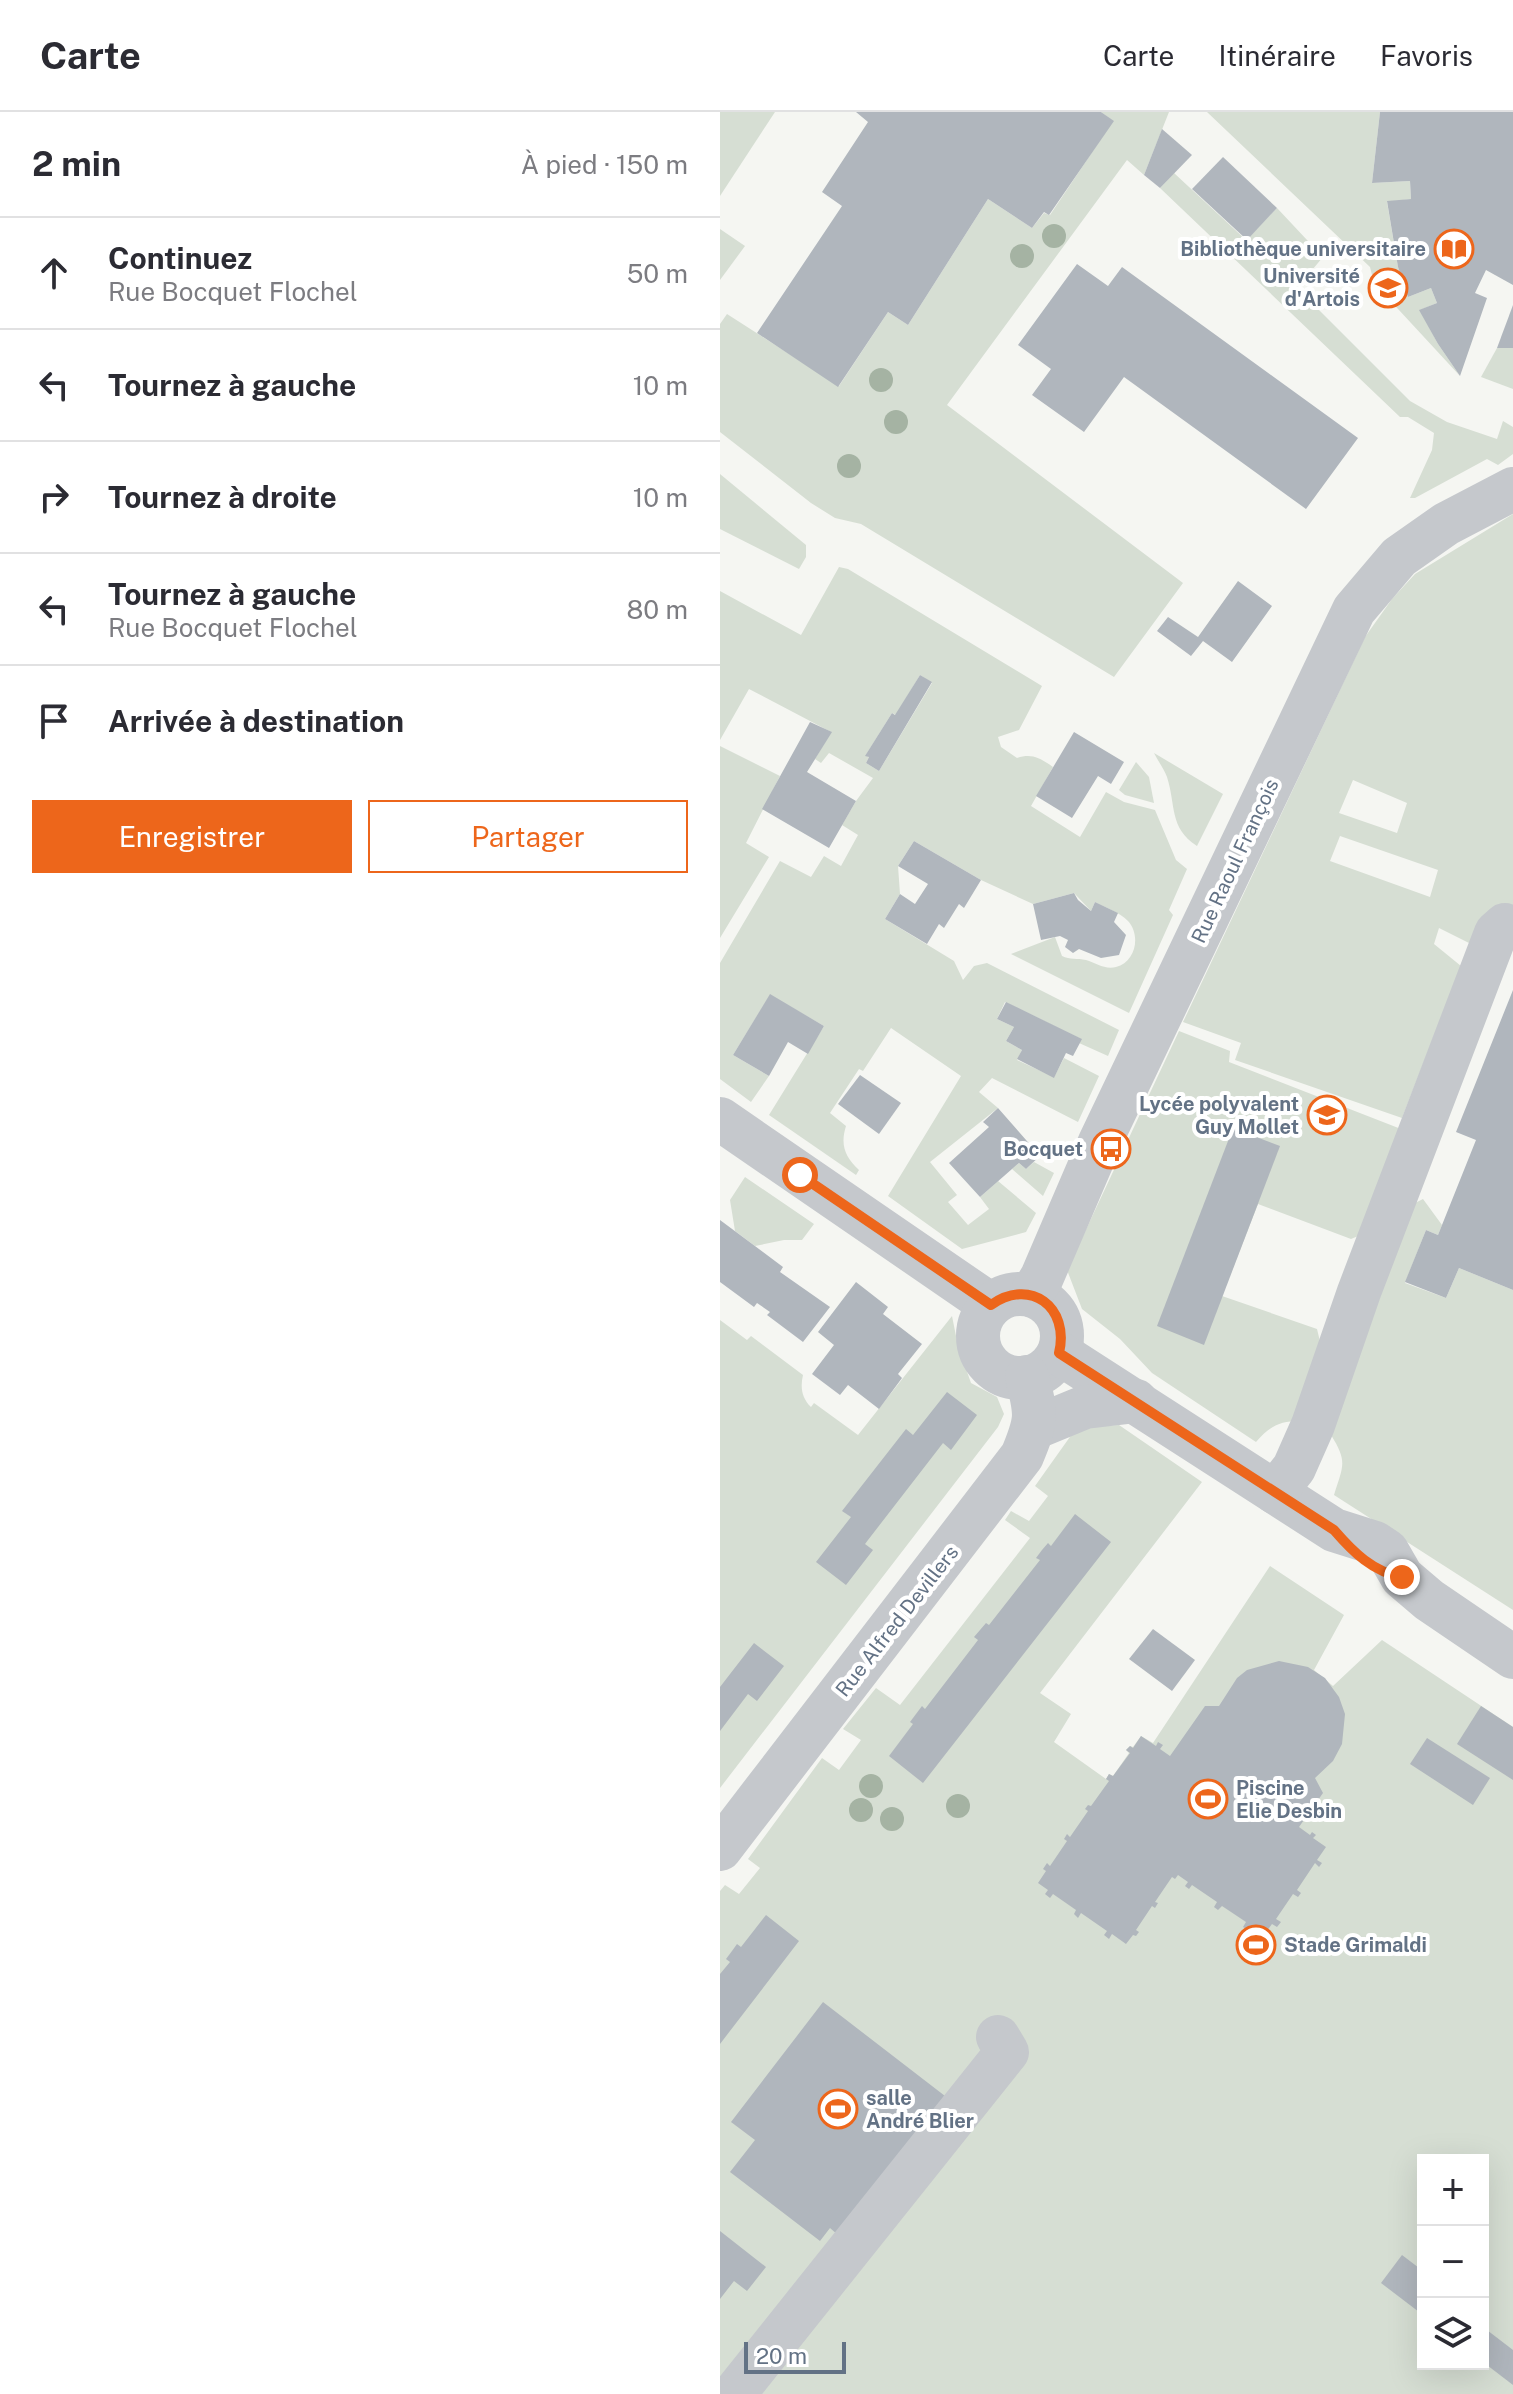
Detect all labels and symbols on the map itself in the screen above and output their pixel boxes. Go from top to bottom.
library icon: Bibliothèque universitaire [1433,228,1475,270]
place label: Bibliothèque universitaire [1180,237,1426,261]
place label: Université d'Artois [1263,264,1360,311]
school or university icon: Université d'Artois [1367,267,1409,309]
street label: Rue Raoul François [1186,775,1284,947]
place label: Lycée polyvalent Guy Mollet [1139,1092,1299,1139]
school or university icon: Lycée polyvalent Guy Mollet [1306,1094,1348,1136]
bus stop icon: Bocquet [1090,1128,1132,1170]
place label: Bocquet [1003,1137,1083,1161]
route start [782,1157,818,1193]
street label: Rue Alfred Devillers [831,1541,963,1701]
route end [1384,1559,1420,1595]
place label: Piscine Elie Desbin [1236,1776,1342,1823]
sports icon: Piscine Elie Desbin [1187,1778,1229,1820]
sports icon: Stade Grimaldi [1235,1924,1277,1966]
place label: Stade Grimaldi [1284,1933,1427,1957]
place label: salle André Blier [866,2086,974,2133]
sports icon: salle André Blier [817,2088,859,2130]
scale bar [744,2338,846,2374]

